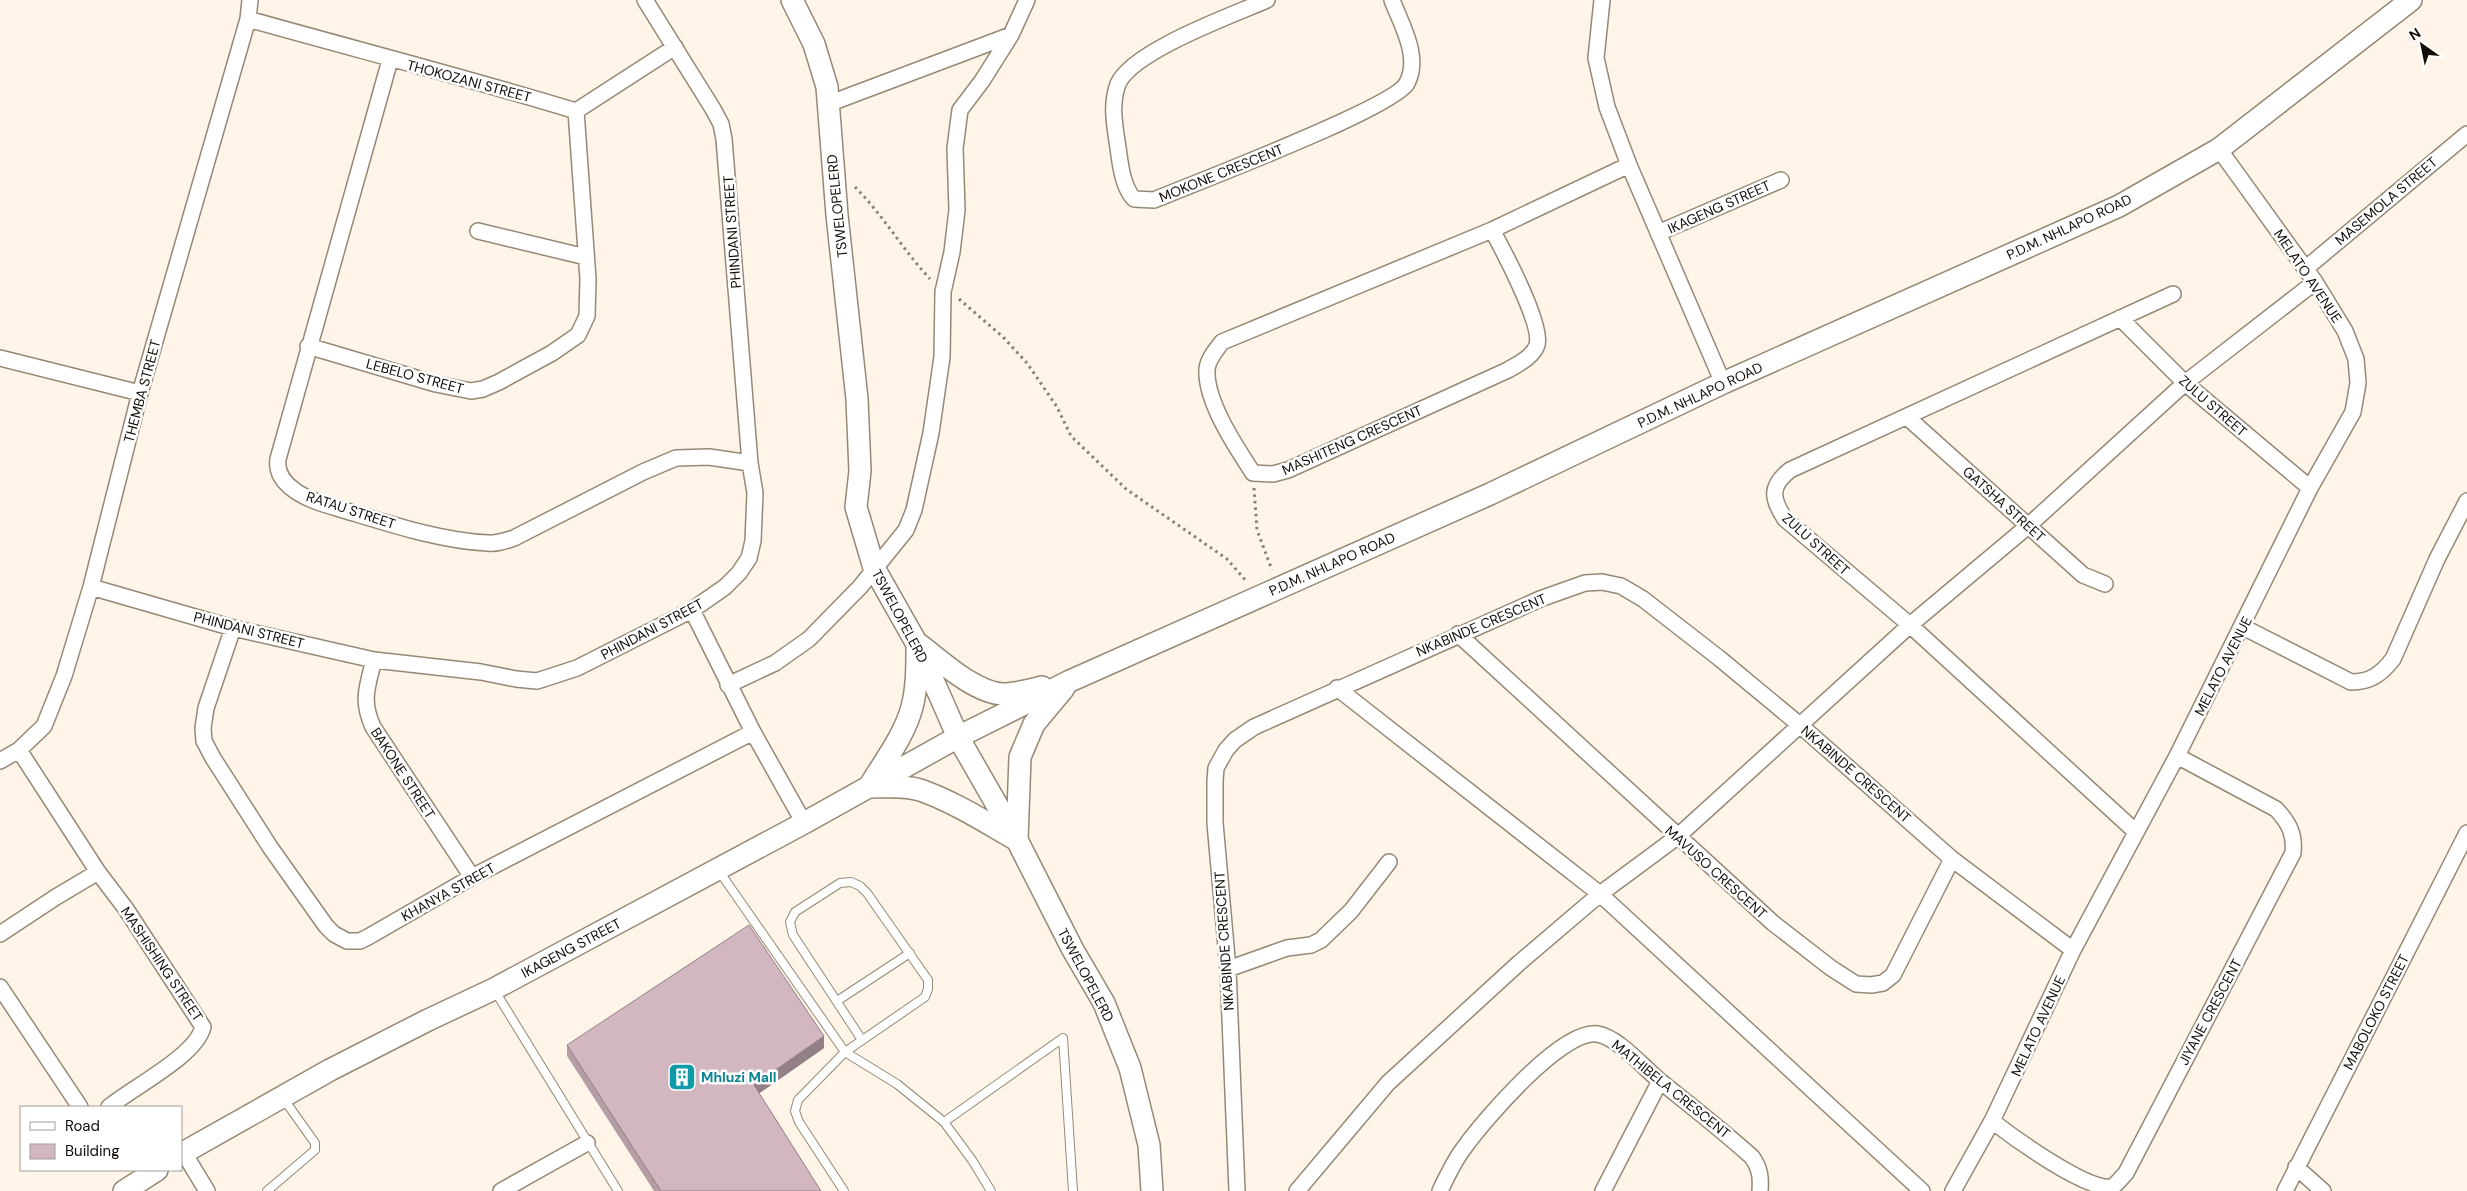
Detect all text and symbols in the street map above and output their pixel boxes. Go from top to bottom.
north arrow [2397,20,2447,70]
text: N [2406,24,2424,44]
street label: THOKOZANI STREET [405,56,533,106]
street label: MOKONE CRESCENT [1156,140,1286,206]
street label: MASEMOLA STREET [2331,153,2441,249]
street label: TSWELOPELERD [823,154,851,258]
street label: PHINDANI STREET [719,175,745,289]
street label: IKAGENG STREET [1665,176,1773,238]
street label: P.D.M. NHLAPO ROAD [2004,190,2134,264]
street label: MELATO AVENUE [2270,226,2346,326]
street label: THEMBA STREET [120,337,164,445]
street label: LEBELO STREET [364,354,466,398]
street label: P.D.M. NHLAPO ROAD [1635,358,1765,432]
street label: ZULU STREET [2175,372,2251,441]
street label: MASHITENG CRESCENT [1279,401,1425,479]
street label: GATSHA STREET [1959,462,2049,546]
street label: RATAU STREET [304,487,398,533]
street label: ZULU STREET [1779,509,1853,579]
street label: P.D.M. NHLAPO ROAD [1266,528,1398,600]
street label: TSWELOPELERD [868,566,932,666]
street label: NKABINDE CRESCENT [1413,589,1549,661]
street label: PHINDANI STREET [598,594,706,664]
street label: PHINDANI STREET [192,608,306,652]
street label: MELATO AVENUE [2190,613,2256,719]
street label: NKABINDE CRESCENT [1797,721,1915,827]
street label: BAKONE STREET [367,724,439,822]
street label: MAVUSO CRESCENT [1661,822,1771,923]
street label: KHANYA STREET [398,859,498,925]
street label: NKABINDE CRESCENT [1210,871,1238,1011]
street label: MASHISHING STREET [117,903,207,1025]
street label: IKAGENG STREET [518,914,624,982]
street label: TSWELOPELERD [1054,925,1118,1025]
street label: MABOLOKO STREET [2339,951,2413,1073]
street label: JIYANE CRESCENT [2174,956,2246,1068]
street label: MELATO AVENUE [2007,973,2069,1079]
street label: MATHIBELA CRESCENT [1608,1036,1734,1142]
building icon: Mhluzi Mall [667,1062,697,1092]
place label: Mhluzi Mall [701,1068,777,1086]
legend [20,1106,182,1171]
text: Road [65,1116,100,1136]
text: Building [65,1141,120,1161]

